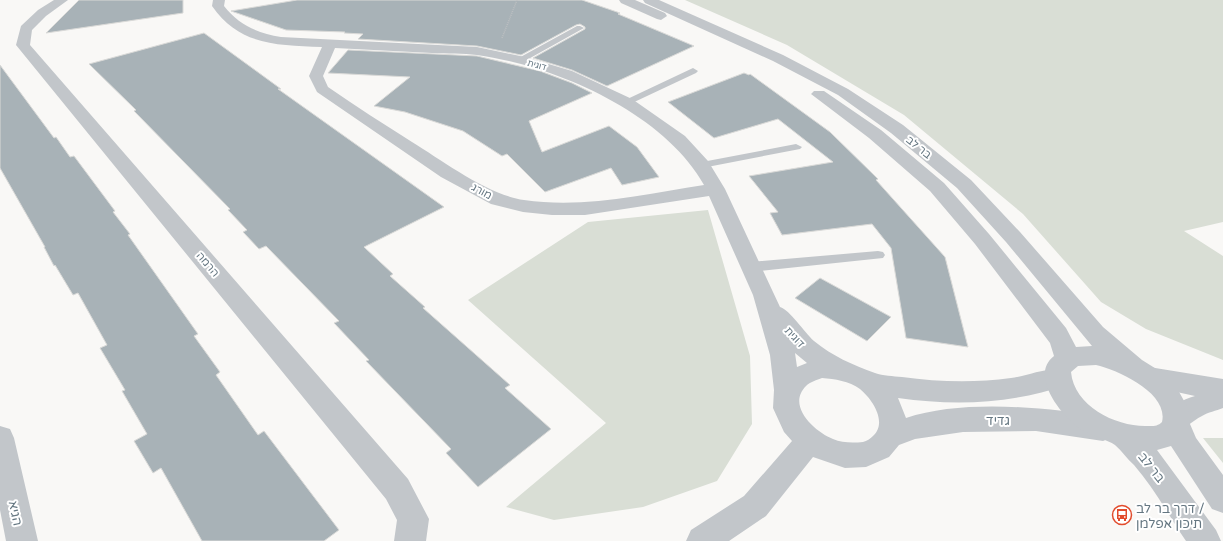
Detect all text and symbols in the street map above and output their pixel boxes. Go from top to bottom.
street label: דוגית [526,57,548,73]
street label: בר לב [903,133,934,162]
street label: מורג [469,181,494,202]
street label: הרמה [194,249,222,279]
street label: דוגית [782,324,808,351]
street label: גדיד [986,413,1010,429]
street label: בר לב [1134,449,1168,486]
street label: הגיא [5,499,25,527]
place label: דרך בר לב / תיכון אפלמן [1136,501,1205,532]
bus stop icon: דרך בר לב / תיכון אפלמן [1111,504,1133,526]

